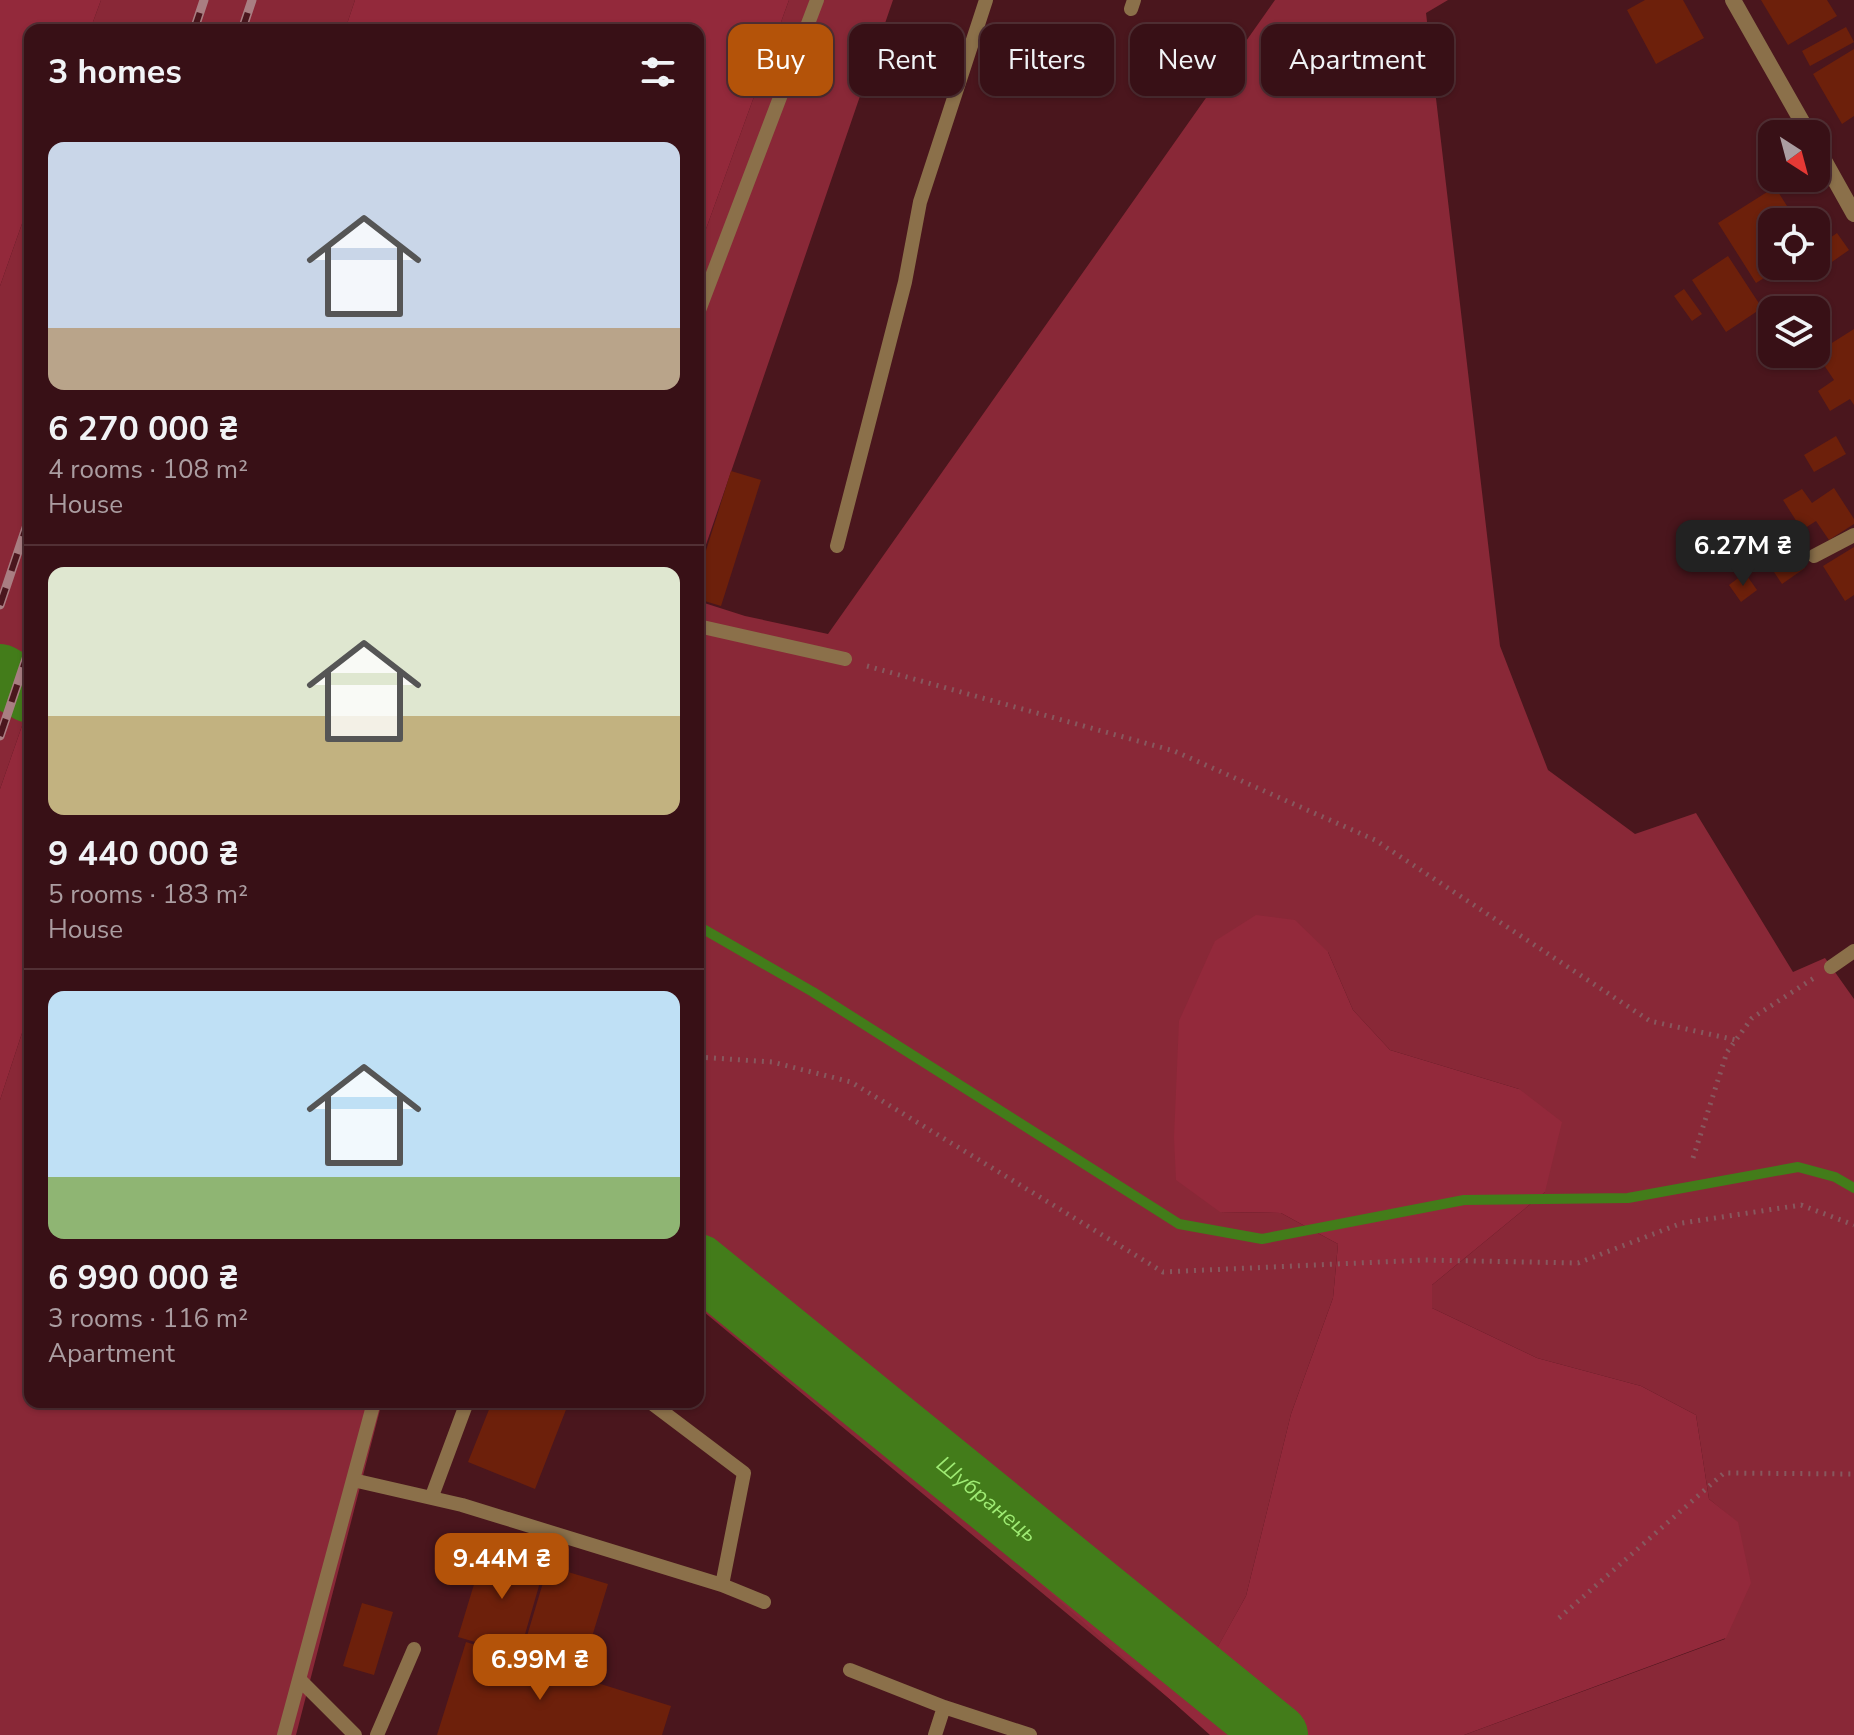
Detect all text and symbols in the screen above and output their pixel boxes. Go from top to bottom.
chip: Buy [728,24,833,96]
chip: Rent [849,24,964,96]
chip: Filters [980,24,1114,96]
chip: New [1130,24,1245,96]
chip: Apartment [1261,24,1454,96]
text: 3 homes [48,49,182,95]
icon: filters [636,50,680,94]
north arrow [1758,120,1830,192]
map controls [1758,120,1830,368]
icon: home [292,194,436,338]
button: locate [1758,208,1830,280]
button: layers [1758,296,1830,368]
text: 6 270 000 ₴ [48,406,239,452]
text: 4 rooms · 108 m² [48,452,248,487]
text: House [48,487,123,522]
pin: 6.27M ₴ [1669,520,1817,588]
text: 6.27M ₴ [1694,528,1792,563]
icon: home [292,619,436,763]
text: 9 440 000 ₴ [48,831,239,877]
text: 5 rooms · 183 m² [48,877,248,912]
text: House [48,912,123,947]
icon: home [292,1043,436,1187]
text: 6 990 000 ₴ [48,1255,239,1301]
text: 3 rooms · 116 m² [48,1301,248,1336]
text: Apartment [48,1336,175,1371]
water label: Шубранець [930,1449,1044,1550]
pin: 9.44M ₴ [428,1533,576,1601]
text: 9.44M ₴ [453,1541,551,1576]
pin: 6.99M ₴ [466,1634,614,1702]
text: 6.99M ₴ [491,1642,589,1677]

